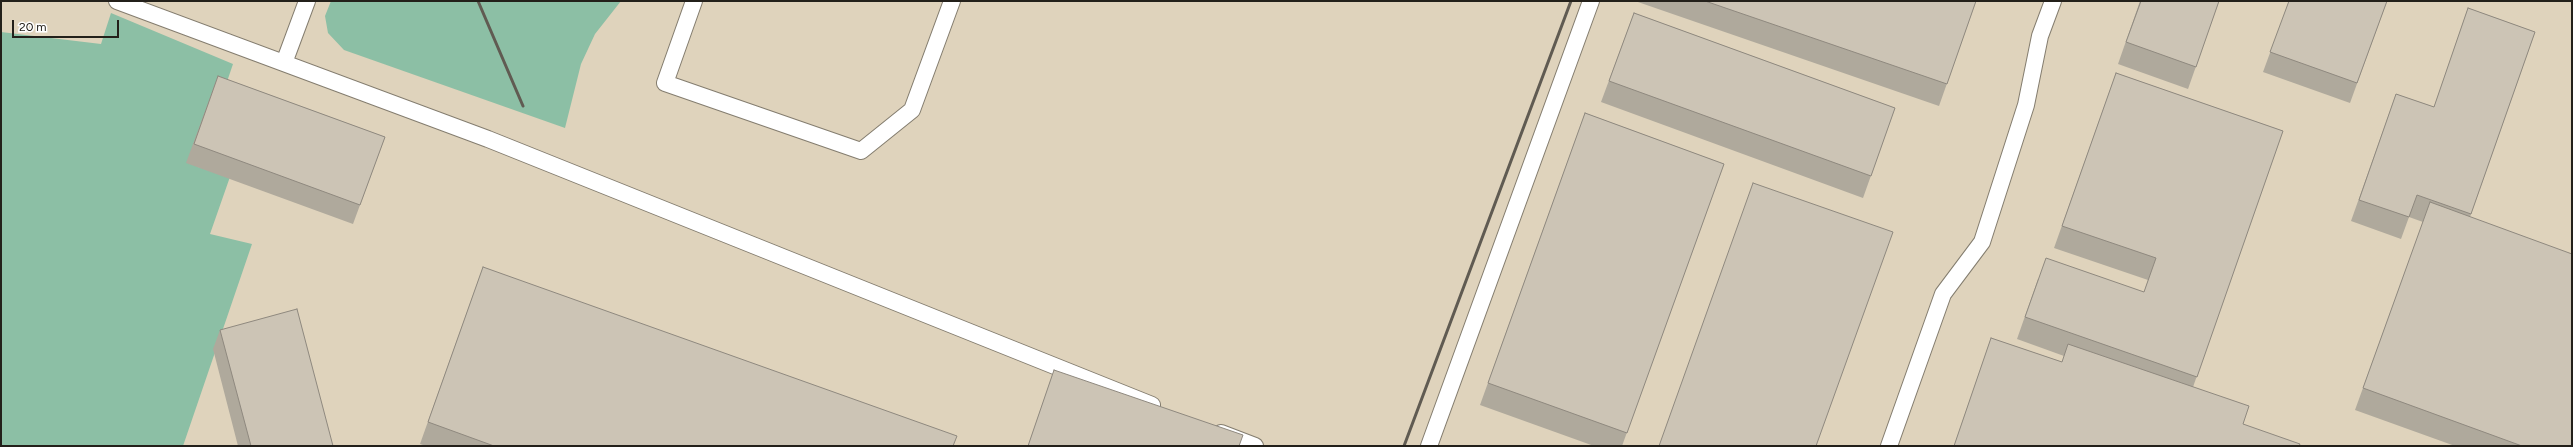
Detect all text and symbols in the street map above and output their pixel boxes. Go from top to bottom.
scale bar [14,12,121,38]
text: 20 m [19,20,47,34]

